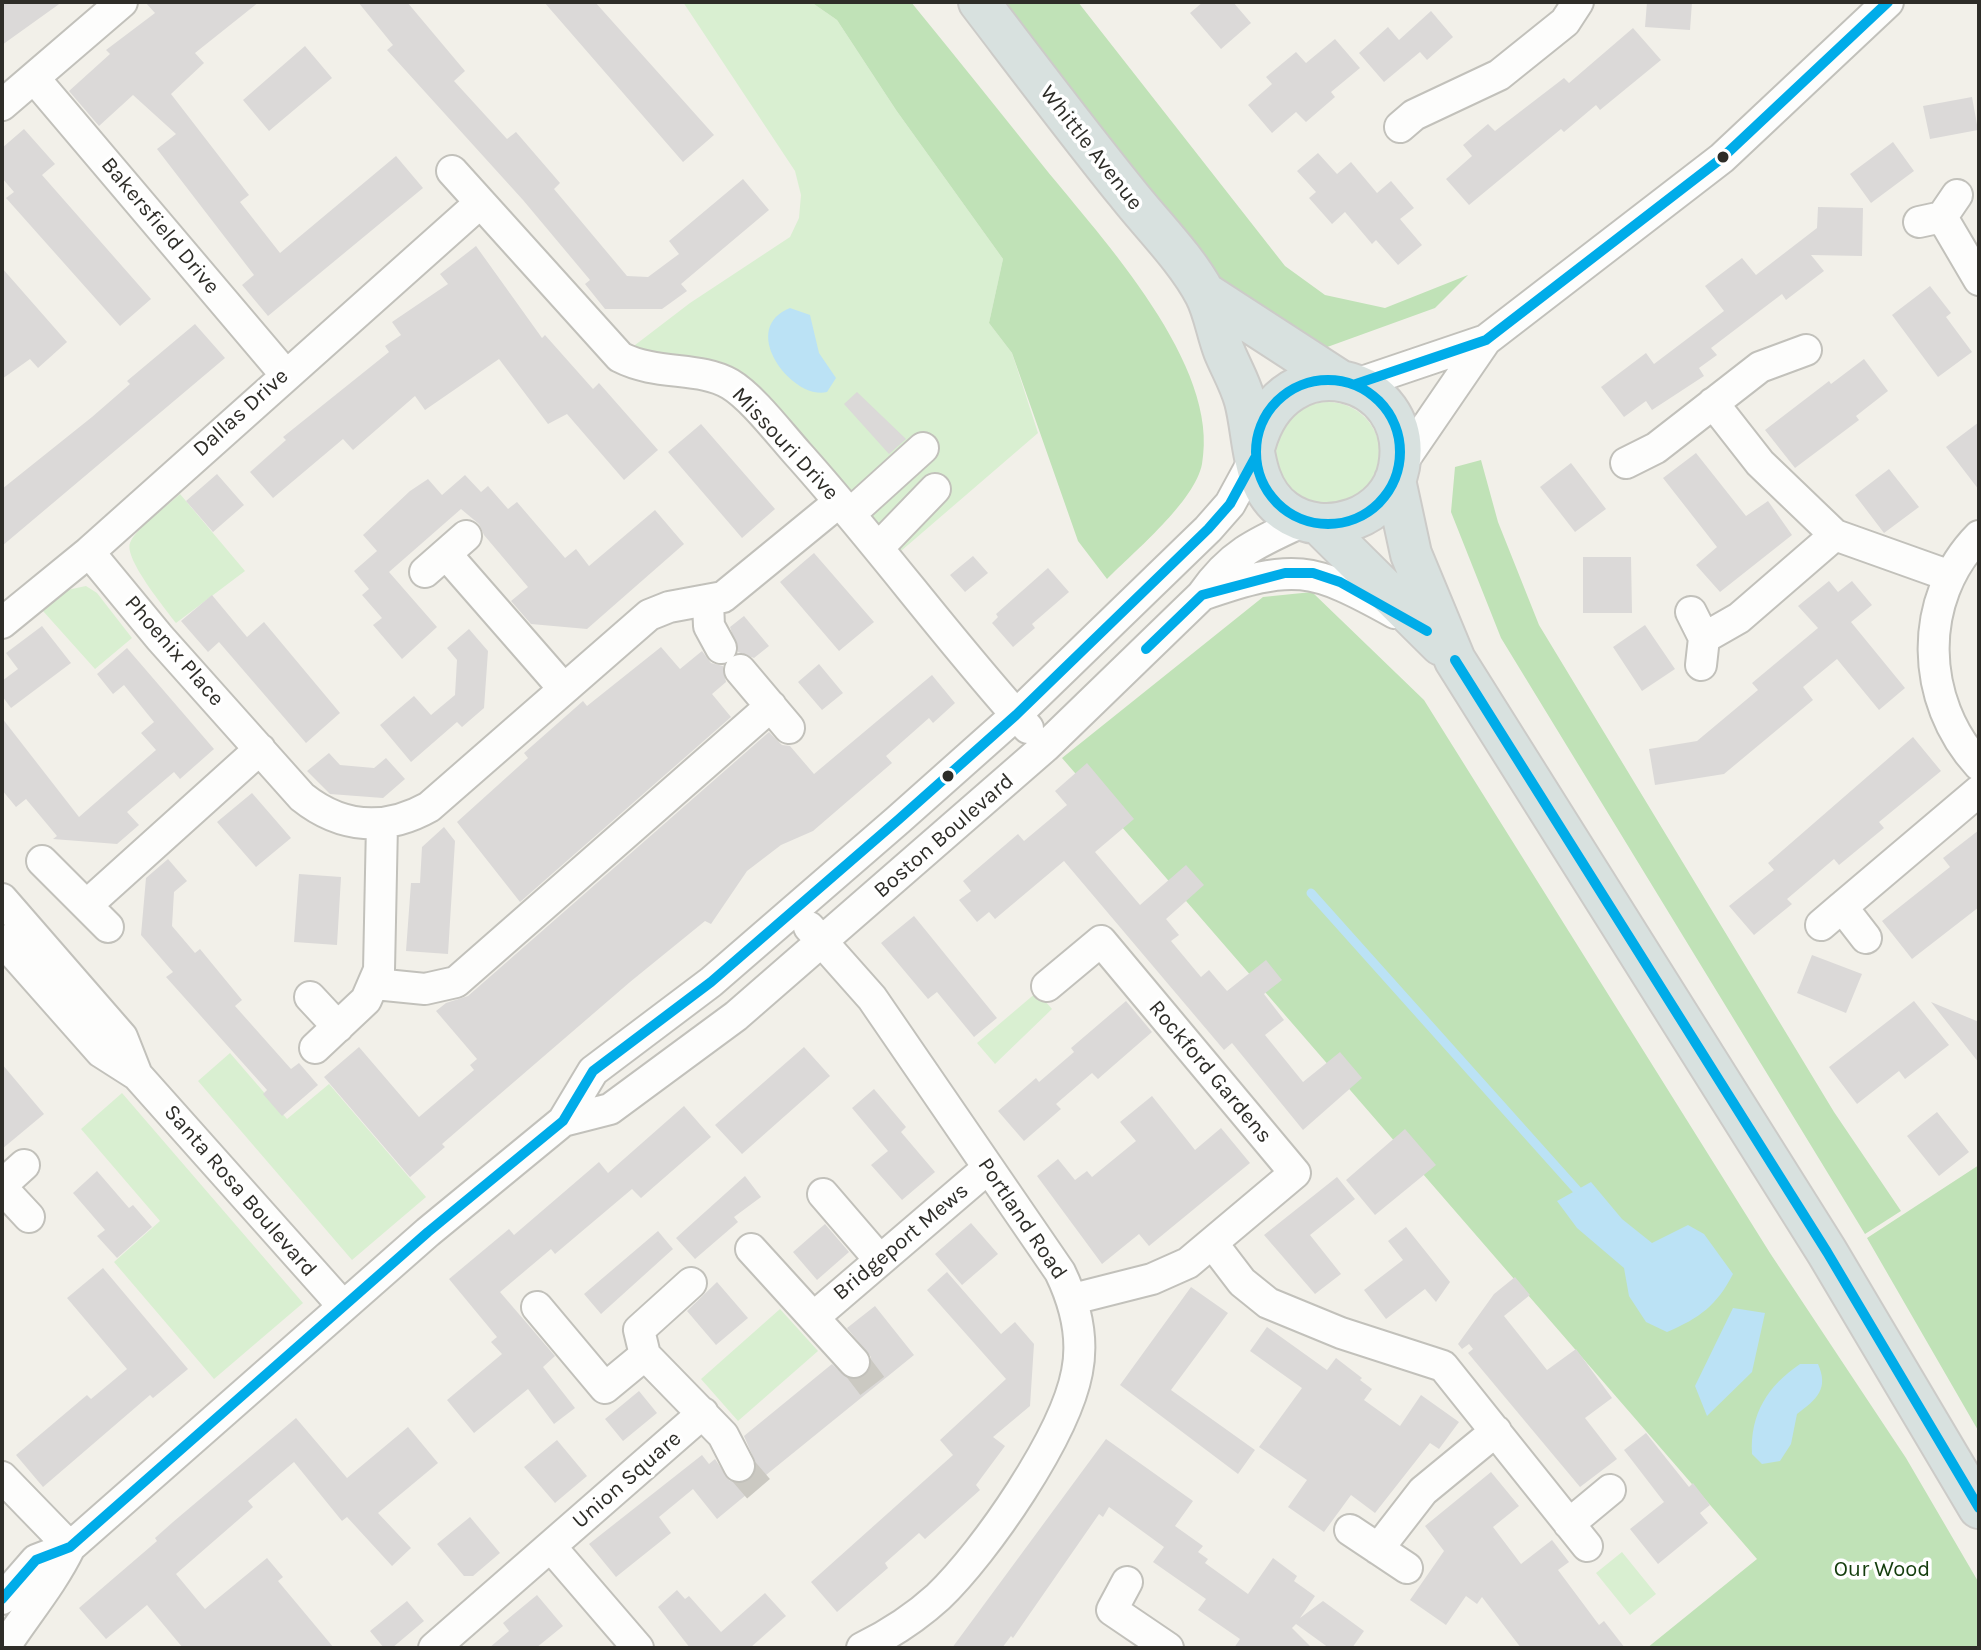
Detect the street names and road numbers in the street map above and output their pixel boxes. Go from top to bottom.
street label: Whittle Avenue [1034,80,1148,216]
street label: Bakersfield Drive [95,152,225,300]
street label: Dallas Drive [188,363,294,463]
street label: Missouri Drive [726,382,844,506]
street label: Phoenix Place [119,590,229,712]
street label: Boston Boulevard [869,768,1019,904]
street label: Rockford Gardens [1143,995,1277,1149]
street label: Santa Rosa Boulevard [158,1100,322,1282]
street label: Portland Road [972,1153,1072,1285]
street label: Bridgeport Mews [828,1178,974,1306]
street label: Union Square [567,1426,687,1534]

